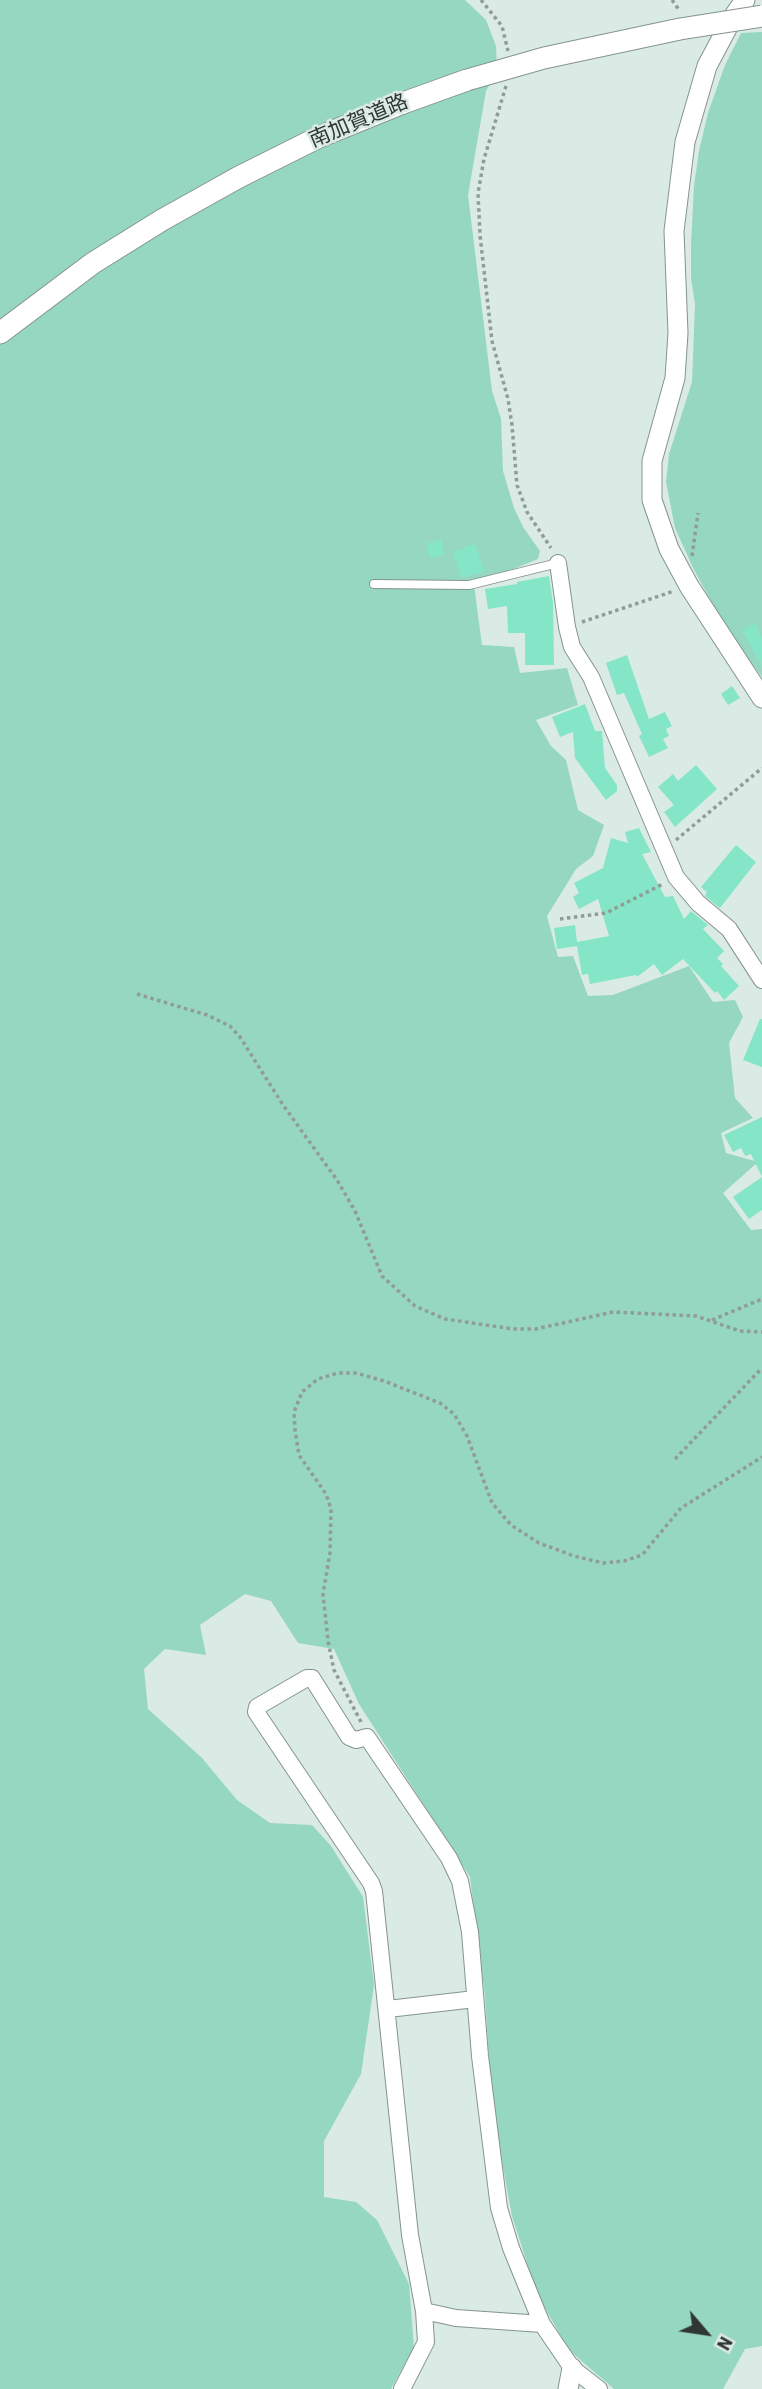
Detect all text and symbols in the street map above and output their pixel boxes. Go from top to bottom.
street label: 南加賀道路 [306,90,412,154]
north arrow [671,2298,741,2368]
text: N [712,2333,738,2354]

